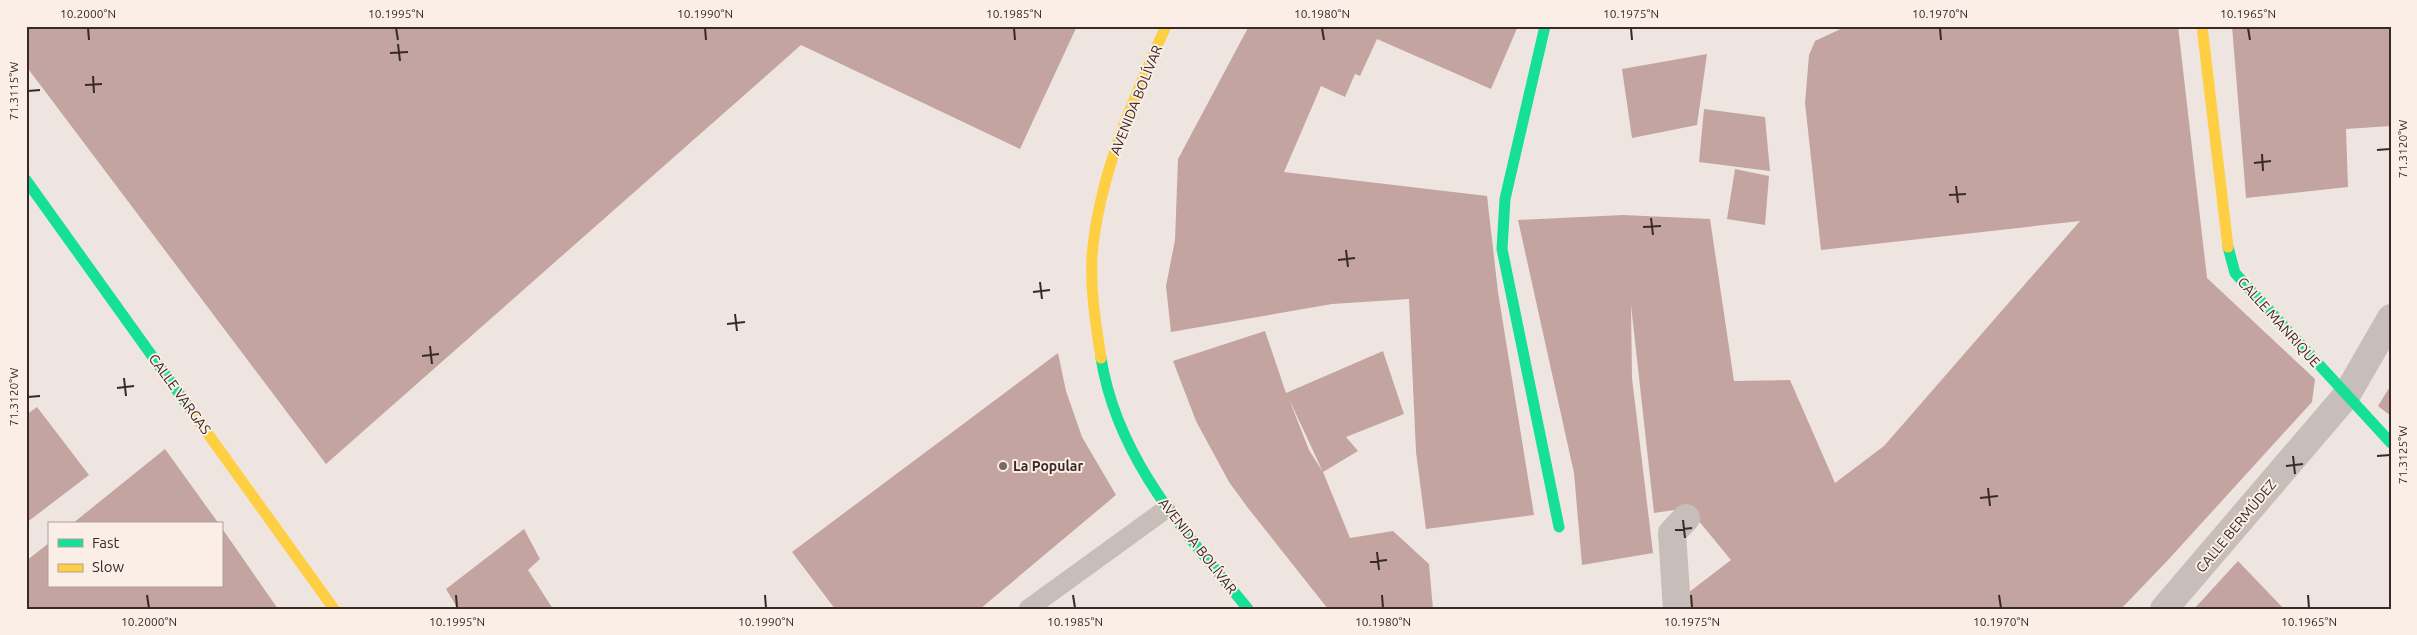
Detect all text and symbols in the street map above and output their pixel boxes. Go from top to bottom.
text: 10.2000°N [60,7,116,20]
text: 10.1995°N [368,7,424,20]
text: 10.1990°N [677,7,733,20]
text: 10.1985°N [986,7,1042,20]
text: 10.1980°N [1294,7,1350,20]
text: 10.1975°N [1603,7,1659,20]
text: 10.1970°N [1912,7,1968,20]
text: 10.1965°N [2220,7,2276,20]
street label: AVENIDA BOLÍVAR [1106,42,1165,157]
text: 71.3115°W [7,62,20,120]
text: 71.3120°W [2396,120,2409,178]
street label: CALLE MANRIQUE [2235,274,2324,370]
street label: CALLE VARGAS [146,351,214,437]
text: 71.3120°W [7,368,20,426]
text: 71.3125°W [2396,426,2409,484]
place label: La Popular [1013,458,1083,474]
marker: La Popular [997,460,1009,472]
street label: CALLE BERMÚDEZ [2192,476,2280,576]
street label: AVENIDA BOLÍVAR [1156,494,1241,597]
legend [48,522,222,588]
text: Fast [92,534,120,551]
text: Slow [92,558,125,575]
text: 10.2000°N [121,615,177,628]
text: 10.1995°N [429,615,485,628]
text: 10.1990°N [738,615,794,628]
text: 10.1985°N [1047,615,1103,628]
text: 10.1980°N [1355,615,1411,628]
text: 10.1975°N [1664,615,1720,628]
text: 10.1970°N [1973,615,2029,628]
text: 10.1965°N [2281,615,2337,628]

